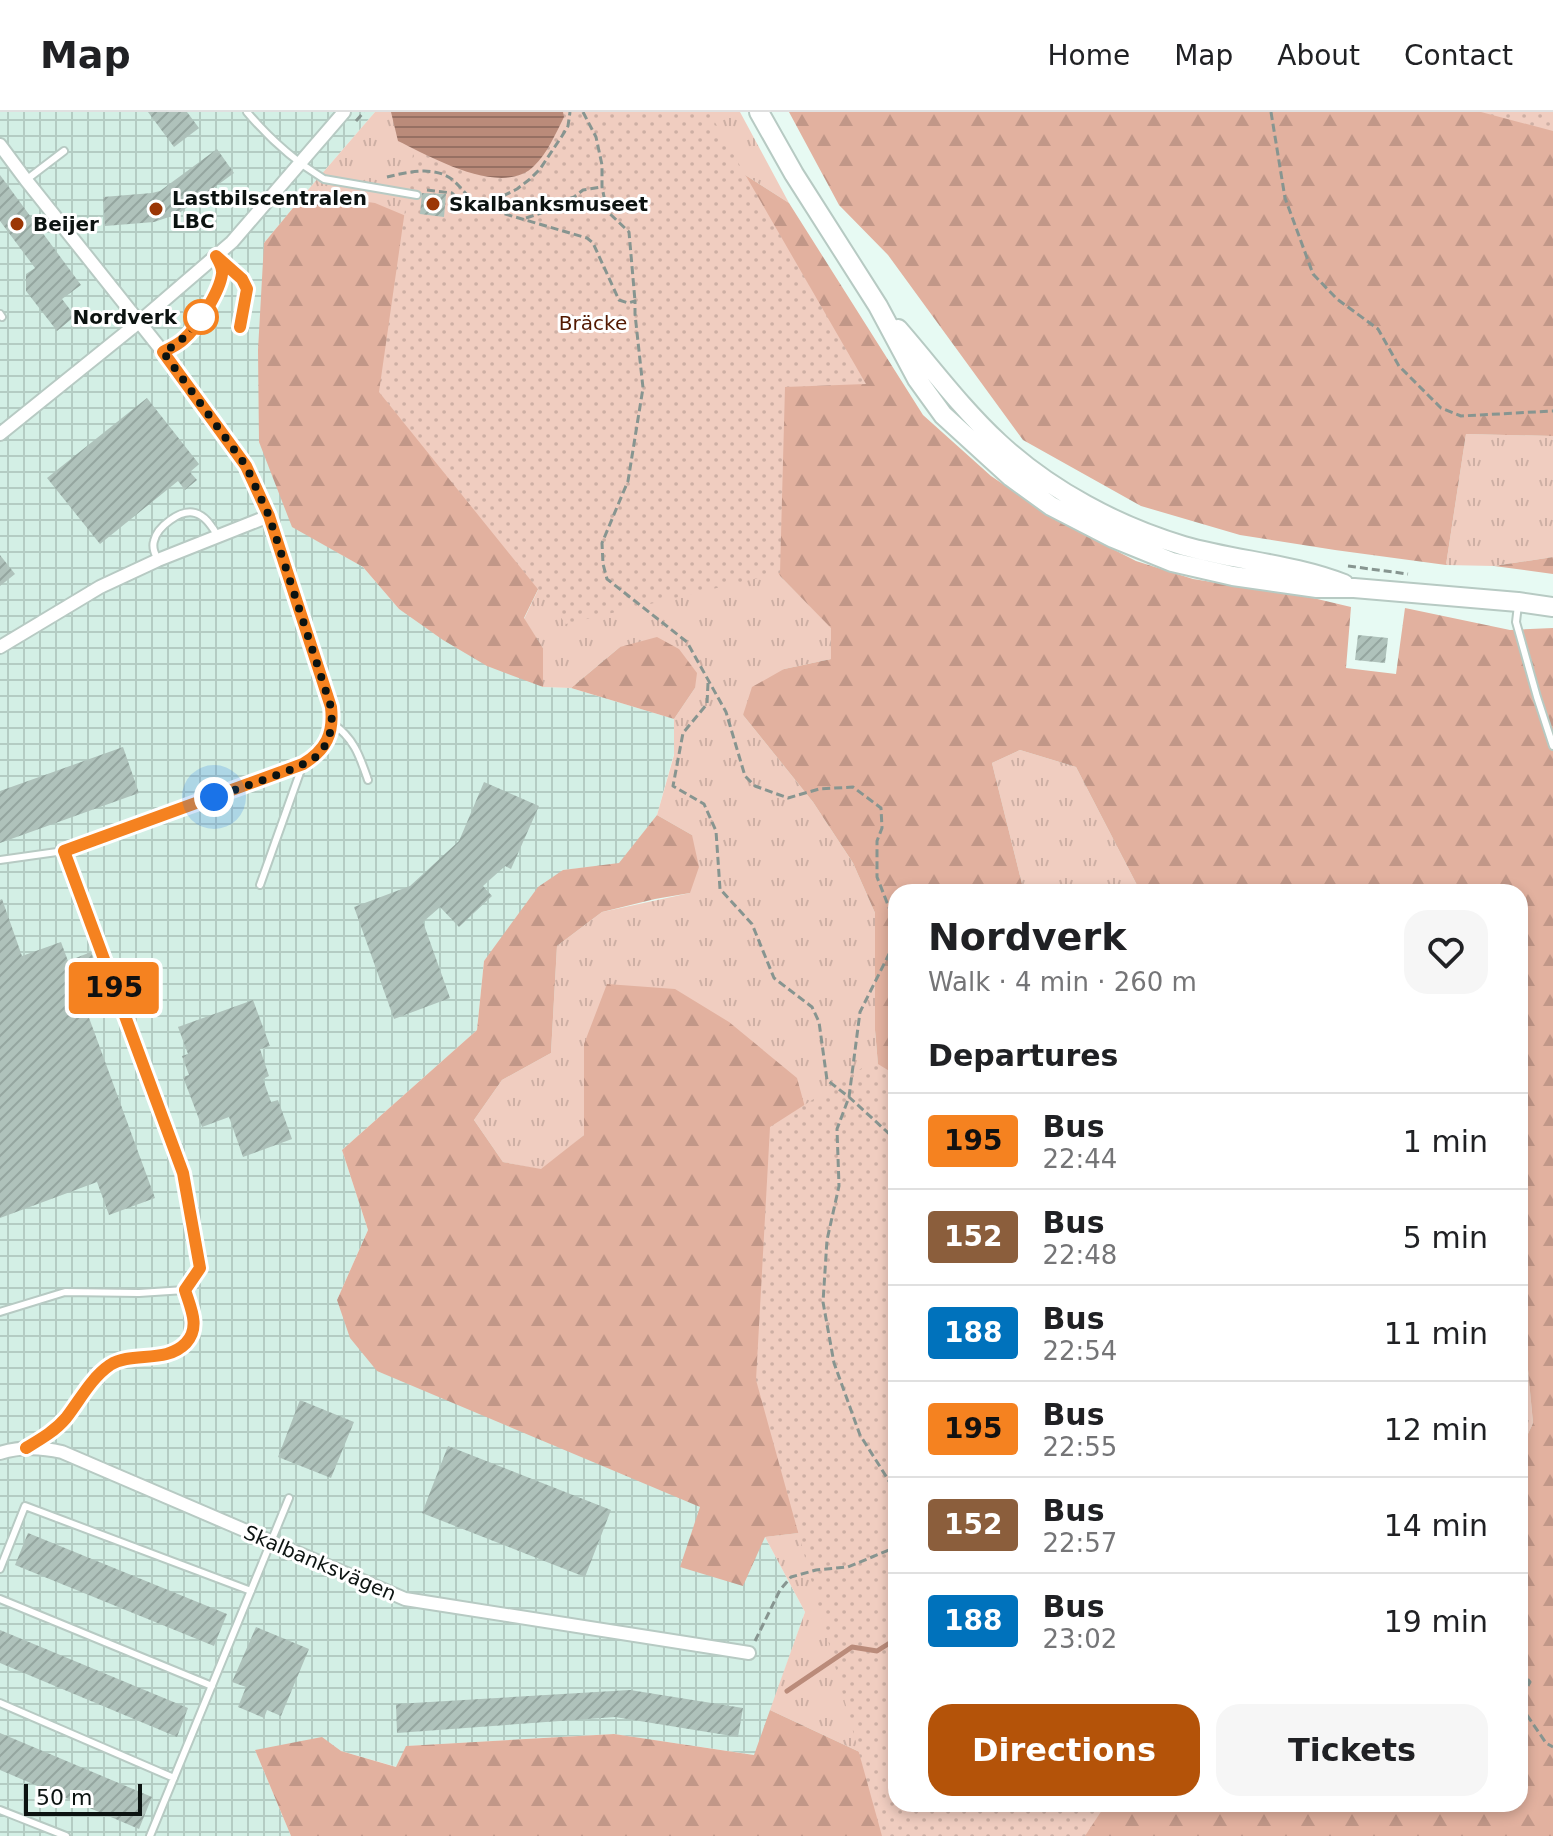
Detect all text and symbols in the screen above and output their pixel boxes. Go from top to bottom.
text: Map [40,33,131,77]
text: Home [1047,39,1130,72]
text: Map [1174,39,1233,72]
text: About [1277,39,1360,72]
text: Contact [1404,39,1513,72]
place label: Lastbilscentralen LBC [172,186,367,233]
place label: Skalbanksmuseet [449,192,648,216]
marker: Skalbanksmuseet [424,195,442,213]
marker: Lastbilscentralen LBC [147,200,165,218]
place label: Beijer [33,212,99,236]
marker: Beijer [8,215,26,233]
marker: Nordverk [184,300,218,334]
place label: Nordverk [73,305,178,329]
park label: Bräcke [559,311,627,335]
your location [194,777,234,817]
button: heart [1404,910,1488,994]
text: Nordverk [928,915,1126,959]
line badge: 195 [68,962,160,1014]
text: Walk · 4 min · 260 m [928,967,1197,997]
text: 195 [85,971,143,1004]
text: Departures [928,1038,1118,1073]
text: Bus [1042,1109,1105,1144]
text: 195 [944,1124,1002,1157]
text: 1 min [1403,1124,1488,1159]
text: 22:44 [1042,1144,1117,1174]
text: Bus [1042,1205,1105,1240]
text: 152 [944,1220,1002,1253]
text: 5 min [1403,1220,1488,1255]
text: 22:48 [1042,1240,1117,1270]
text: Bus [1042,1301,1105,1336]
text: 188 [944,1316,1002,1349]
text: 11 min [1384,1316,1488,1351]
text: 22:54 [1042,1336,1117,1366]
text: Bus [1042,1397,1105,1432]
text: 195 [944,1412,1002,1445]
text: 12 min [1384,1412,1488,1447]
text: 22:55 [1042,1432,1117,1462]
text: Bus [1042,1493,1105,1528]
text: 152 [944,1508,1002,1541]
text: 14 min [1384,1508,1488,1543]
street label: Skalbanksvägen [240,1520,400,1606]
text: 22:57 [1042,1528,1117,1558]
text: Bus [1042,1589,1105,1624]
text: 188 [944,1604,1002,1637]
text: 19 min [1384,1604,1488,1639]
text: 23:02 [1042,1624,1117,1654]
button: Directions [928,1704,1200,1796]
button: Tickets [1216,1704,1488,1796]
scale bar [24,1780,142,1816]
text: 50 m [36,1785,92,1810]

